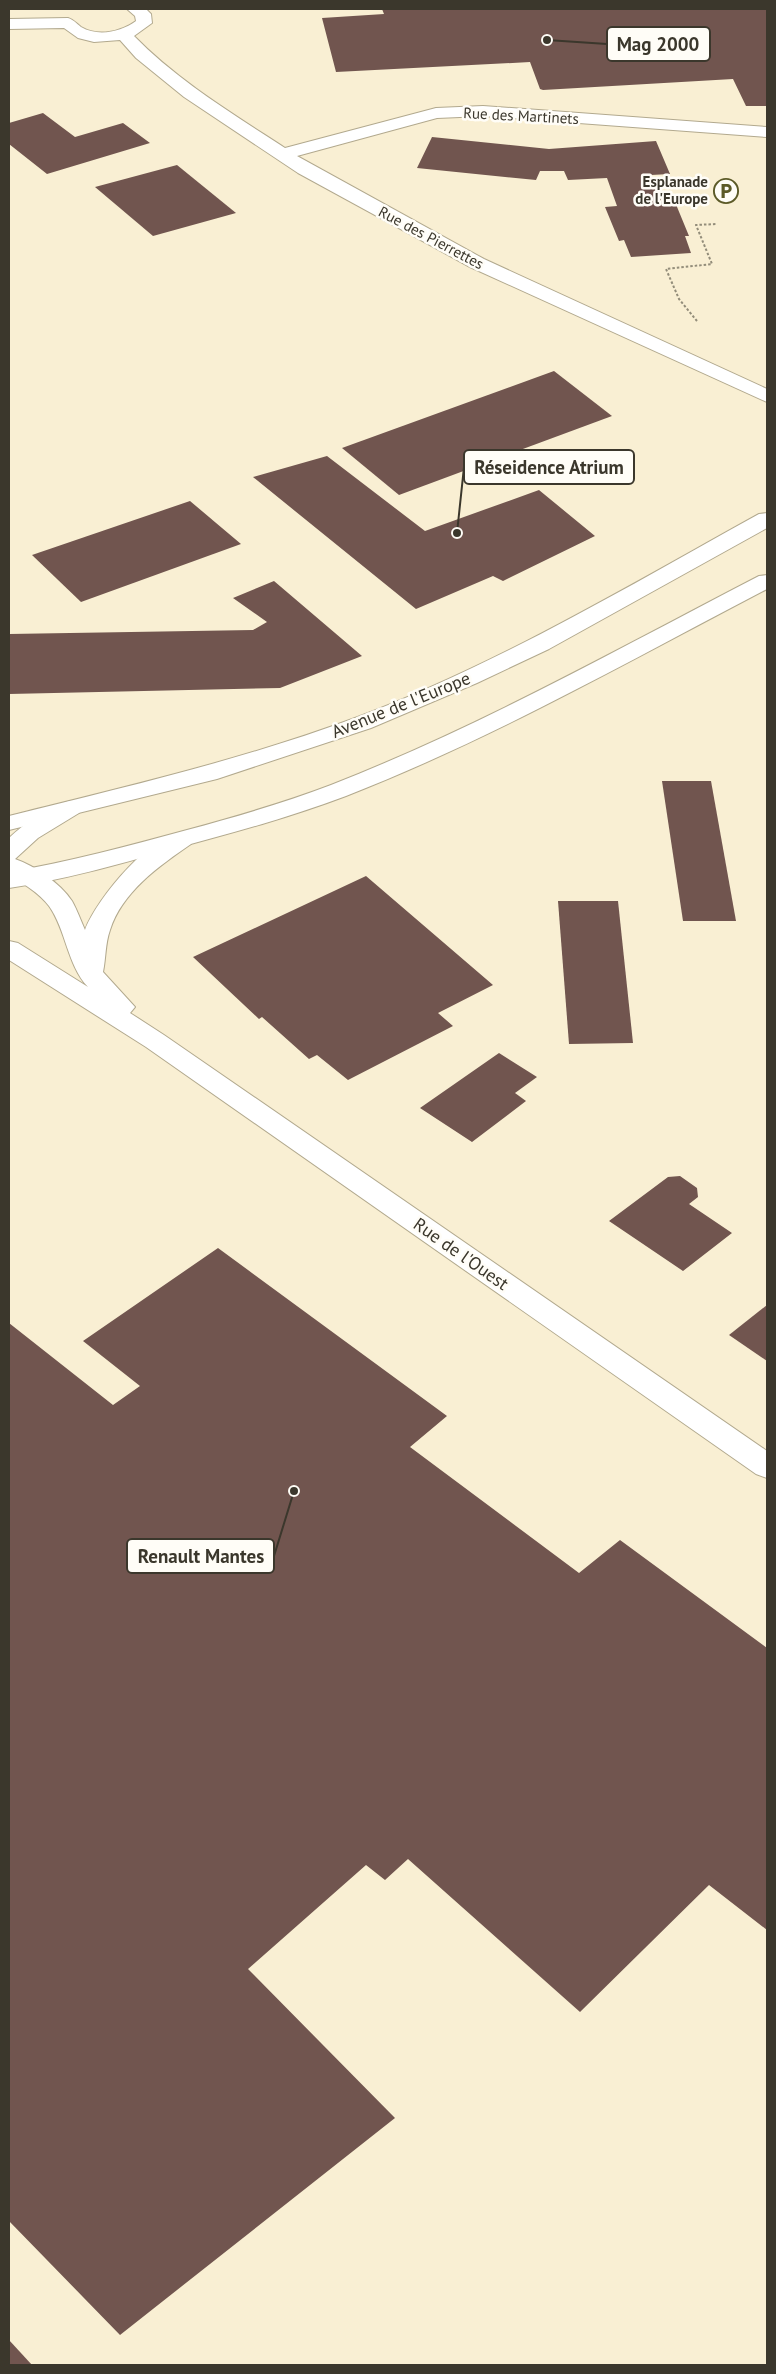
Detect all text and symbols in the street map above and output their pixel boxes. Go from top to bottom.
callout: Mag 2000 [607,27,710,61]
text: Mag 2000 [617,32,700,56]
street label: Rue des Martinets [463,103,579,128]
place label: Esplanade de l'Europe [635,172,708,208]
parking icon: Esplanade de l'Europe [713,178,739,204]
street label: Rue des Pierrettes [375,202,487,273]
callout: Réseidence Atrium [464,450,634,484]
text: Réseidence Atrium [474,455,624,479]
street label: Avenue de l'Europe [328,666,474,743]
street label: Rue de l'Ouest [409,1212,513,1295]
callout: Renault Mantes [127,1539,274,1573]
text: Renault Mantes [138,1544,264,1568]

